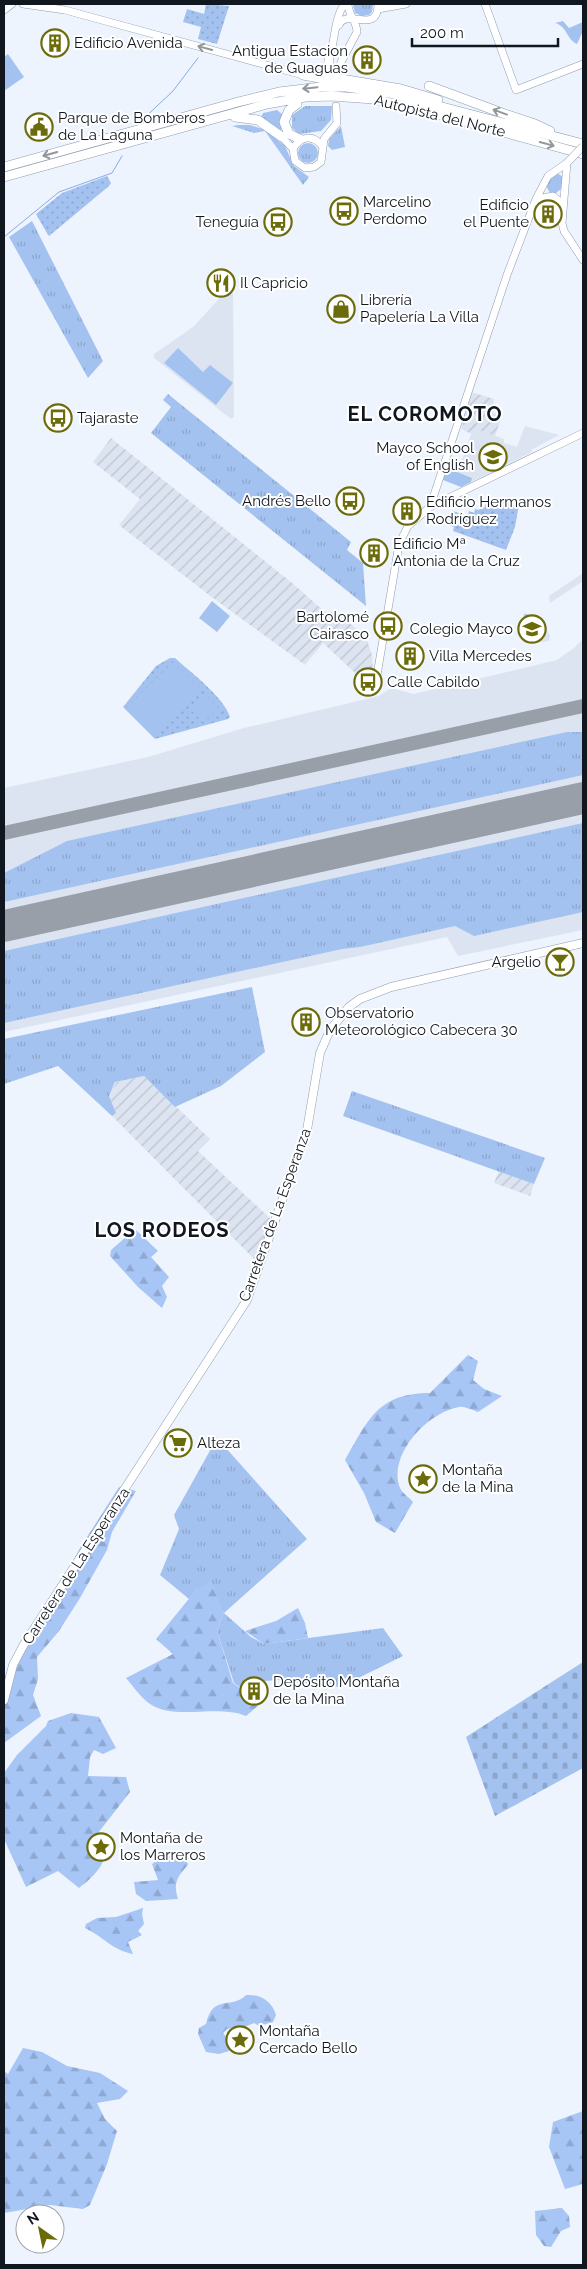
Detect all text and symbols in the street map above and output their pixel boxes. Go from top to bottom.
scale bar [412,15,558,47]
text: 200 m [420,24,464,42]
building icon: Edificio Avenida [40,28,70,58]
place label: Edificio Avenida [74,34,183,52]
place label: Antigua Estacion de Guaguas [232,42,348,77]
one-way arrow [198,43,214,52]
building icon: Antigua Estacion de Guaguas [352,45,382,75]
one-way arrow [302,83,318,93]
street label: Autopista del Norte [373,91,508,141]
one-way arrow [493,107,508,116]
place label: Parque de Bomberos de La Laguna [58,109,205,144]
public building icon: Parque de Bomberos de La Laguna [24,112,54,142]
one-way arrow [538,140,554,149]
one-way arrow [43,150,59,159]
place label: Marcelino Perdomo [363,193,431,228]
bus stop icon: Marcelino Perdomo [329,196,359,226]
place label: Edificio el Puente [463,196,529,231]
building icon: Edificio el Puente [533,199,563,229]
bus stop icon: Teneguía [263,207,293,237]
place label: Teneguía [196,213,259,231]
restaurant icon: Il Capricio [206,268,236,298]
place label: Il Capricio [240,274,308,292]
place label: Librería Papelería La Villa [360,291,479,326]
shop icon: Librería Papelería La Villa [326,294,356,324]
district label: EL COROMOTO [347,402,503,426]
bus stop icon: Tajaraste [43,403,73,433]
place label: Tajaraste [77,409,139,427]
place label: Mayco School of English [376,439,475,474]
school or university icon: Mayco School of English [478,442,508,472]
bus stop icon: Andrés Bello [335,486,365,516]
place label: Andrés Bello [242,492,331,510]
place label: Edificio Hermanos Rodríguez [426,493,551,528]
building icon: Edificio Hermanos Rodríguez [392,496,422,526]
place label: Edificio Mª Antonia de la Cruz [393,535,520,570]
building icon: Edificio Mª Antonia de la Cruz [359,538,389,568]
place label: Bartolomé Cairasco [296,608,369,643]
bus stop icon: Bartolomé Cairasco [373,611,403,641]
school or university icon: Colegio Mayco [517,614,547,644]
place label: Colegio Mayco [410,620,513,638]
building icon: Villa Mercedes [395,641,425,671]
place label: Villa Mercedes [429,647,532,665]
bus stop icon: Calle Cabildo [353,667,383,697]
place label: Calle Cabildo [387,673,480,691]
bar icon: Argelio [545,947,575,977]
place label: Argelio [491,953,541,971]
place label: Observatorio Meteorológico Cabecera 30 [325,1004,518,1039]
building icon: Observatorio Meteorológico Cabecera 30 [291,1007,321,1037]
street label: Carretera de La Esperanza [235,1126,315,1304]
district label: LOS RODEOS [94,1218,230,1242]
supermarket icon: Alteza [163,1428,193,1458]
place label: Alteza [197,1434,240,1452]
place label: Montaña de la Mina [442,1461,513,1496]
place icon: Montaña de la Mina [408,1464,438,1494]
street label: Carretera de La Esperanza [19,1484,133,1648]
place label: Depósito Montaña de la Mina [273,1673,400,1708]
building icon: Depósito Montaña de la Mina [239,1676,269,1706]
place label: Montaña de los Marreros [120,1829,206,1864]
place icon: Montaña de los Marreros [86,1832,116,1862]
place label: Montaña Cercado Bello [259,2022,358,2057]
place icon: Montaña Cercado Bello [225,2025,255,2055]
north arrow [15,2204,65,2254]
text: N [24,2208,42,2228]

